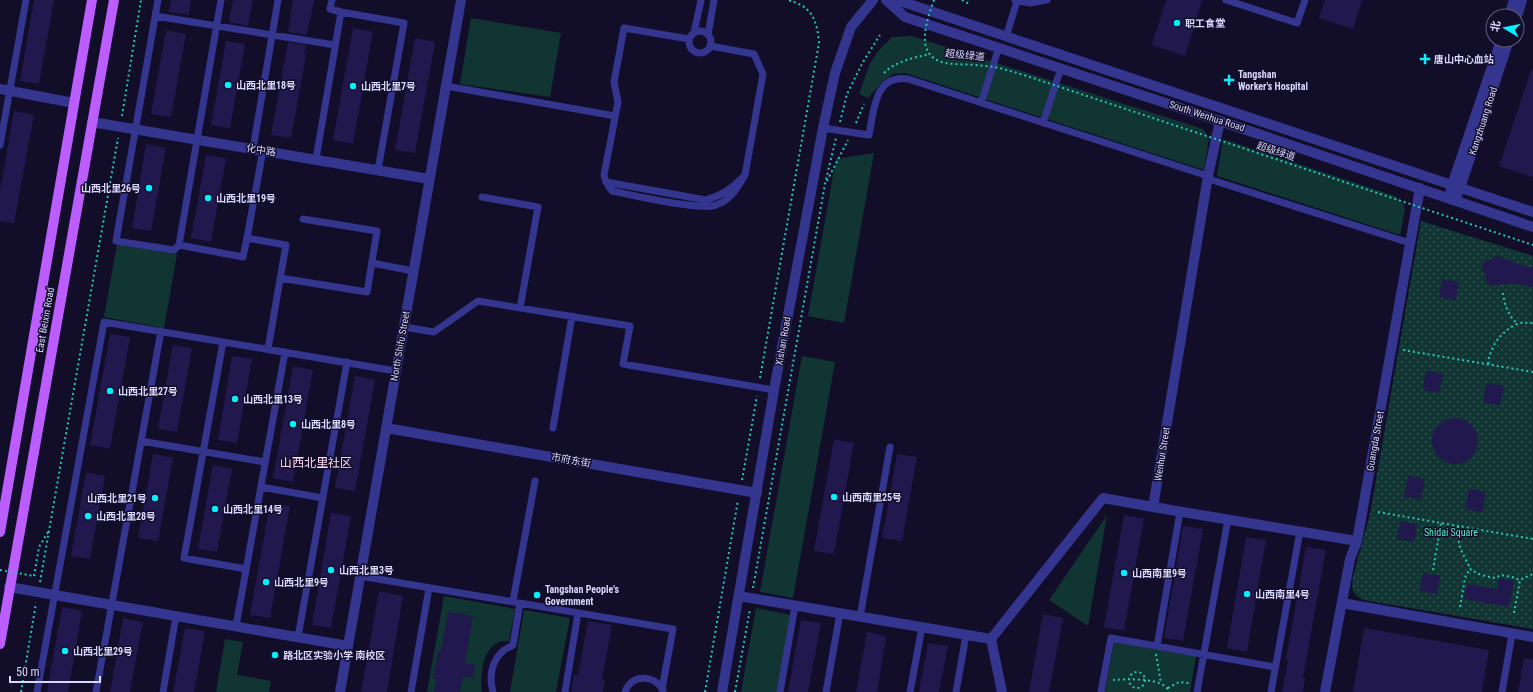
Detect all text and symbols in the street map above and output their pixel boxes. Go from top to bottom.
north arrow [1485,8,1525,48]
marker: 职工食堂 [1172,18,1182,28]
place label: 职工食堂 [1185,18,1225,29]
text: 北 [1488,20,1503,33]
street label: 超级绿道 [945,47,985,63]
marker: 唐山中心血站 [1419,53,1431,65]
place label: 唐山中心血站 [1434,54,1494,65]
place label: Tangshan Worker's Hospital [1238,69,1308,92]
marker: Tangshan Worker's Hospital [1223,74,1235,86]
marker: 山西北里18号 [223,80,233,90]
place label: 山西北里18号 [236,80,296,91]
marker: 山西北里7号 [348,81,358,91]
place label: 山西北里7号 [361,81,416,92]
street label: Kangzhuang Road [1467,85,1499,156]
street label: South Wenhua Road [1168,99,1246,133]
street label: 超级绿道 [1255,140,1297,162]
street label: 化中路 [245,142,277,158]
place label: 山西北里26号 [81,183,141,194]
marker: 山西北里26号 [144,183,154,193]
marker: 山西北里19号 [203,193,213,203]
place label: 山西北里19号 [216,193,276,204]
street label: East Beixin Road [34,287,56,353]
street label: North Shifu Street [388,310,412,382]
street label: Xishan Road [773,316,793,366]
marker: 山西北里27号 [105,386,115,396]
place label: 山西北里27号 [118,386,178,397]
marker: 山西北里13号 [230,394,240,404]
place label: 山西北里13号 [243,394,303,405]
street label: Guangda Street [1364,410,1386,472]
marker: 山西北里8号 [288,419,298,429]
place label: 山西北里8号 [301,419,356,430]
street label: Wenhui Street [1152,426,1172,482]
street label: 市府东街 [550,451,592,469]
district label: 山西北里社区 [280,456,352,470]
marker: 山西南里25号 [829,492,839,502]
place label: 山西南里25号 [842,492,902,503]
place label: 山西北里21号 [87,493,147,504]
marker: 山西北里21号 [150,493,160,503]
marker: 山西北里14号 [210,504,220,514]
place label: 山西北里14号 [223,504,283,515]
marker: 山西北里28号 [83,511,93,521]
place label: 山西北里28号 [96,511,156,522]
park label: Shidai Square [1424,527,1478,538]
marker: 山西北里3号 [326,565,336,575]
place label: 山西北里3号 [339,565,394,576]
marker: 山西南里9号 [1119,568,1129,578]
place label: 山西南里9号 [1132,568,1187,579]
marker: 山西北里9号 [261,577,271,587]
place label: 山西北里9号 [274,577,329,588]
place label: Tangshan People's Government [545,584,619,607]
marker: 山西南里4号 [1242,589,1252,599]
place label: 山西南里4号 [1255,589,1310,600]
marker: Tangshan People's Government [532,590,542,600]
marker: 山西北里29号 [60,646,70,656]
place label: 山西北里29号 [73,646,133,657]
place label: 路北区实验小学 南校区 [283,649,385,661]
marker: 路北区实验小学 南校区 [270,650,280,660]
scale bar [10,658,100,684]
text: 50 m [16,665,40,679]

